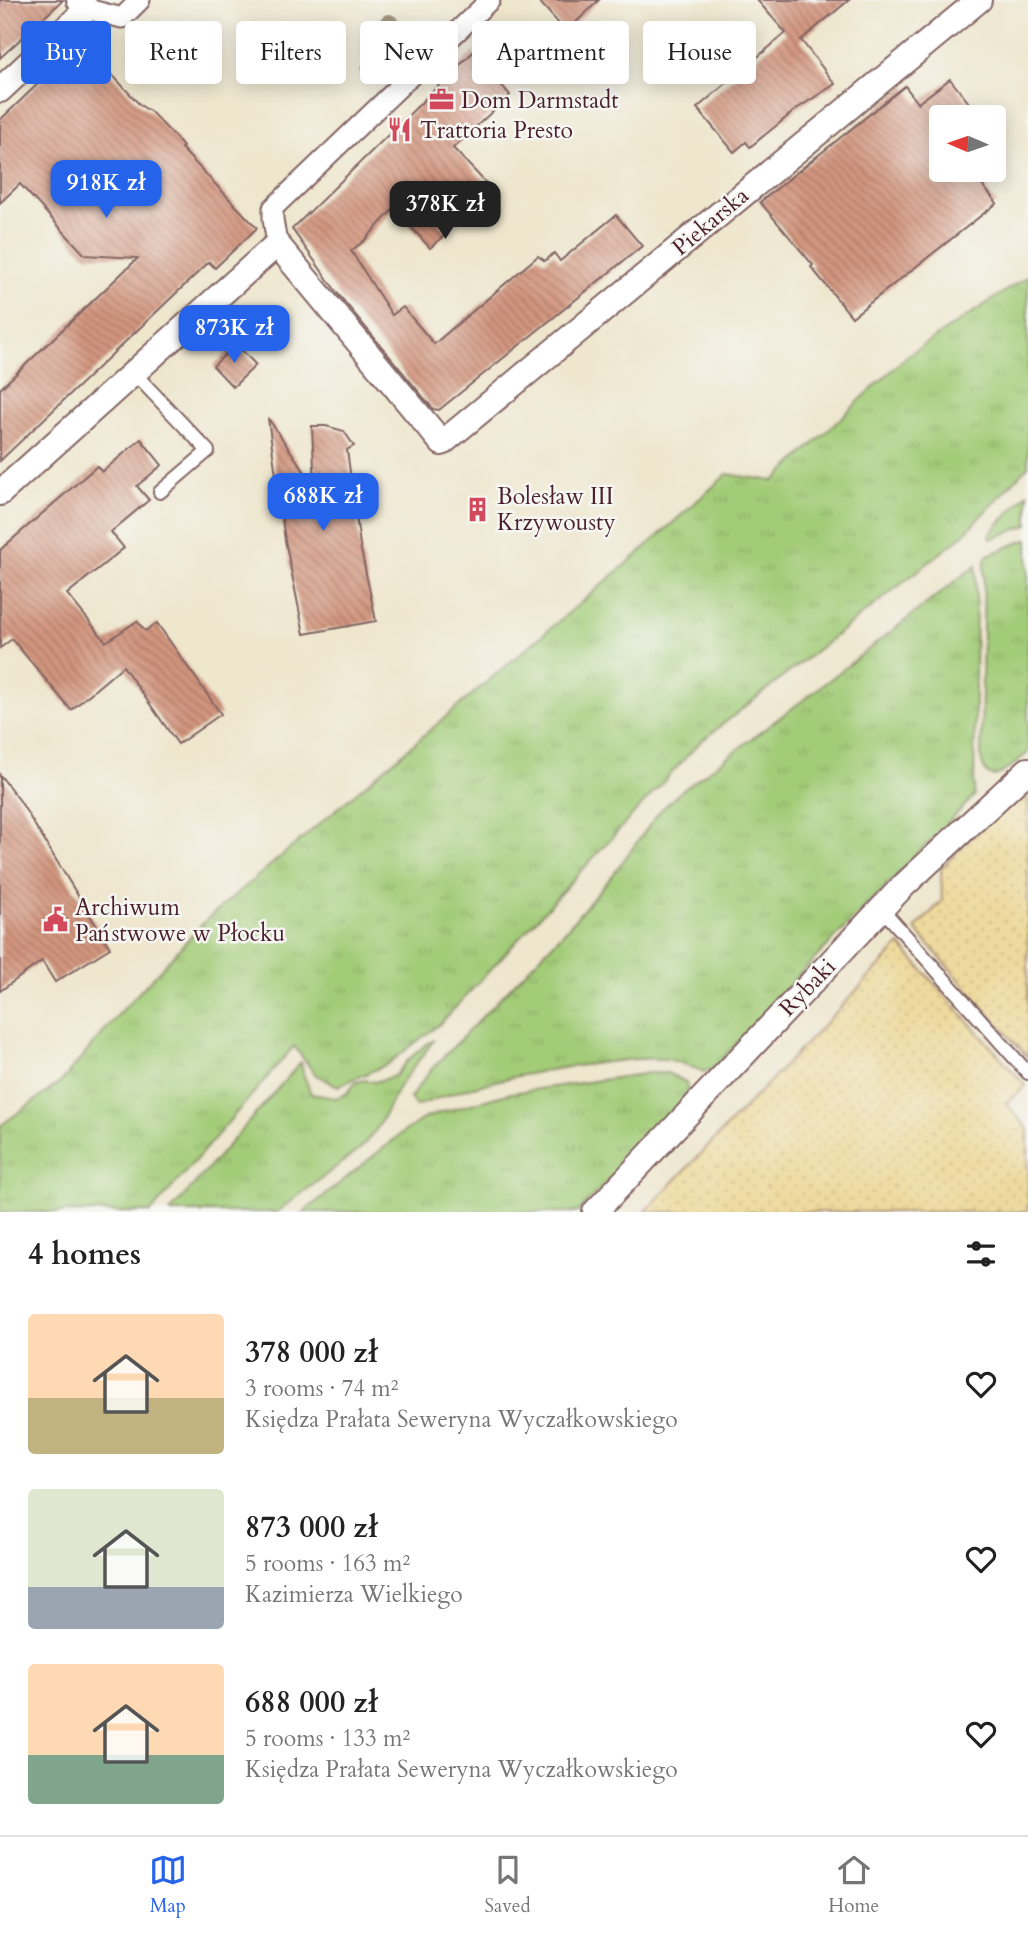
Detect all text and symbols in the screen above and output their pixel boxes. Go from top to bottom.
chip: Buy [21,21,111,84]
chip: Rent [125,21,222,84]
chip: Filters [236,21,346,84]
chip: New [360,21,458,84]
chip: Apartment [472,21,629,84]
chip: House [643,21,756,84]
place label: Dom Darmstadt [461,85,619,116]
office icon: Dom Darmstadt [427,86,455,114]
north arrow [929,105,1006,182]
map controls [929,105,1006,182]
place label: Trattoria Presto [420,115,573,146]
restaurant icon: Trattoria Presto [386,116,414,144]
pin: 918K zł [41,160,171,220]
text: 918K zł [67,167,145,198]
street label: Piekarska [665,180,755,263]
pin: 378K zł [380,182,510,241]
text: 378K zł [406,188,484,219]
pin: 873K zł [169,306,299,365]
text: 873K zł [195,312,273,343]
pin: 688K zł [258,474,388,533]
text: 688K zł [284,480,362,511]
place label: Bolesław III Krzywousty [497,481,616,538]
building icon: Bolesław III Krzywousty [463,495,491,523]
place label: Archiwum Państwowe w Płocku [75,892,285,949]
public building icon: Archiwum Państwowe w Płocku [41,906,69,934]
street label: Rybaki [772,952,843,1023]
text: 4 homes [28,1234,141,1275]
icon: filters [962,1235,1000,1273]
text: 378 000 zł [245,1332,378,1373]
icon: home [84,1342,168,1426]
icon: heart [962,1365,1000,1403]
text: 3 rooms · 74 m² [245,1373,398,1404]
text: Księdza Prałata Seweryna Wyczałkowskiego [245,1404,678,1435]
text: 873 000 zł [245,1507,378,1548]
icon: home [84,1517,168,1601]
icon: heart [962,1540,1000,1578]
text: 5 rooms · 163 m² [245,1548,410,1579]
text: Kazimierza Wielkiego [245,1579,463,1610]
text: 688 000 zł [245,1682,378,1723]
icon: home [84,1692,168,1776]
icon: heart [962,1715,1000,1753]
text: 5 rooms · 133 m² [245,1723,410,1754]
text: Księdza Prałata Seweryna Wyczałkowskiego [245,1754,678,1785]
tab: Map [149,1851,187,1919]
tab: Saved [485,1851,531,1919]
tab: Home [828,1851,879,1919]

